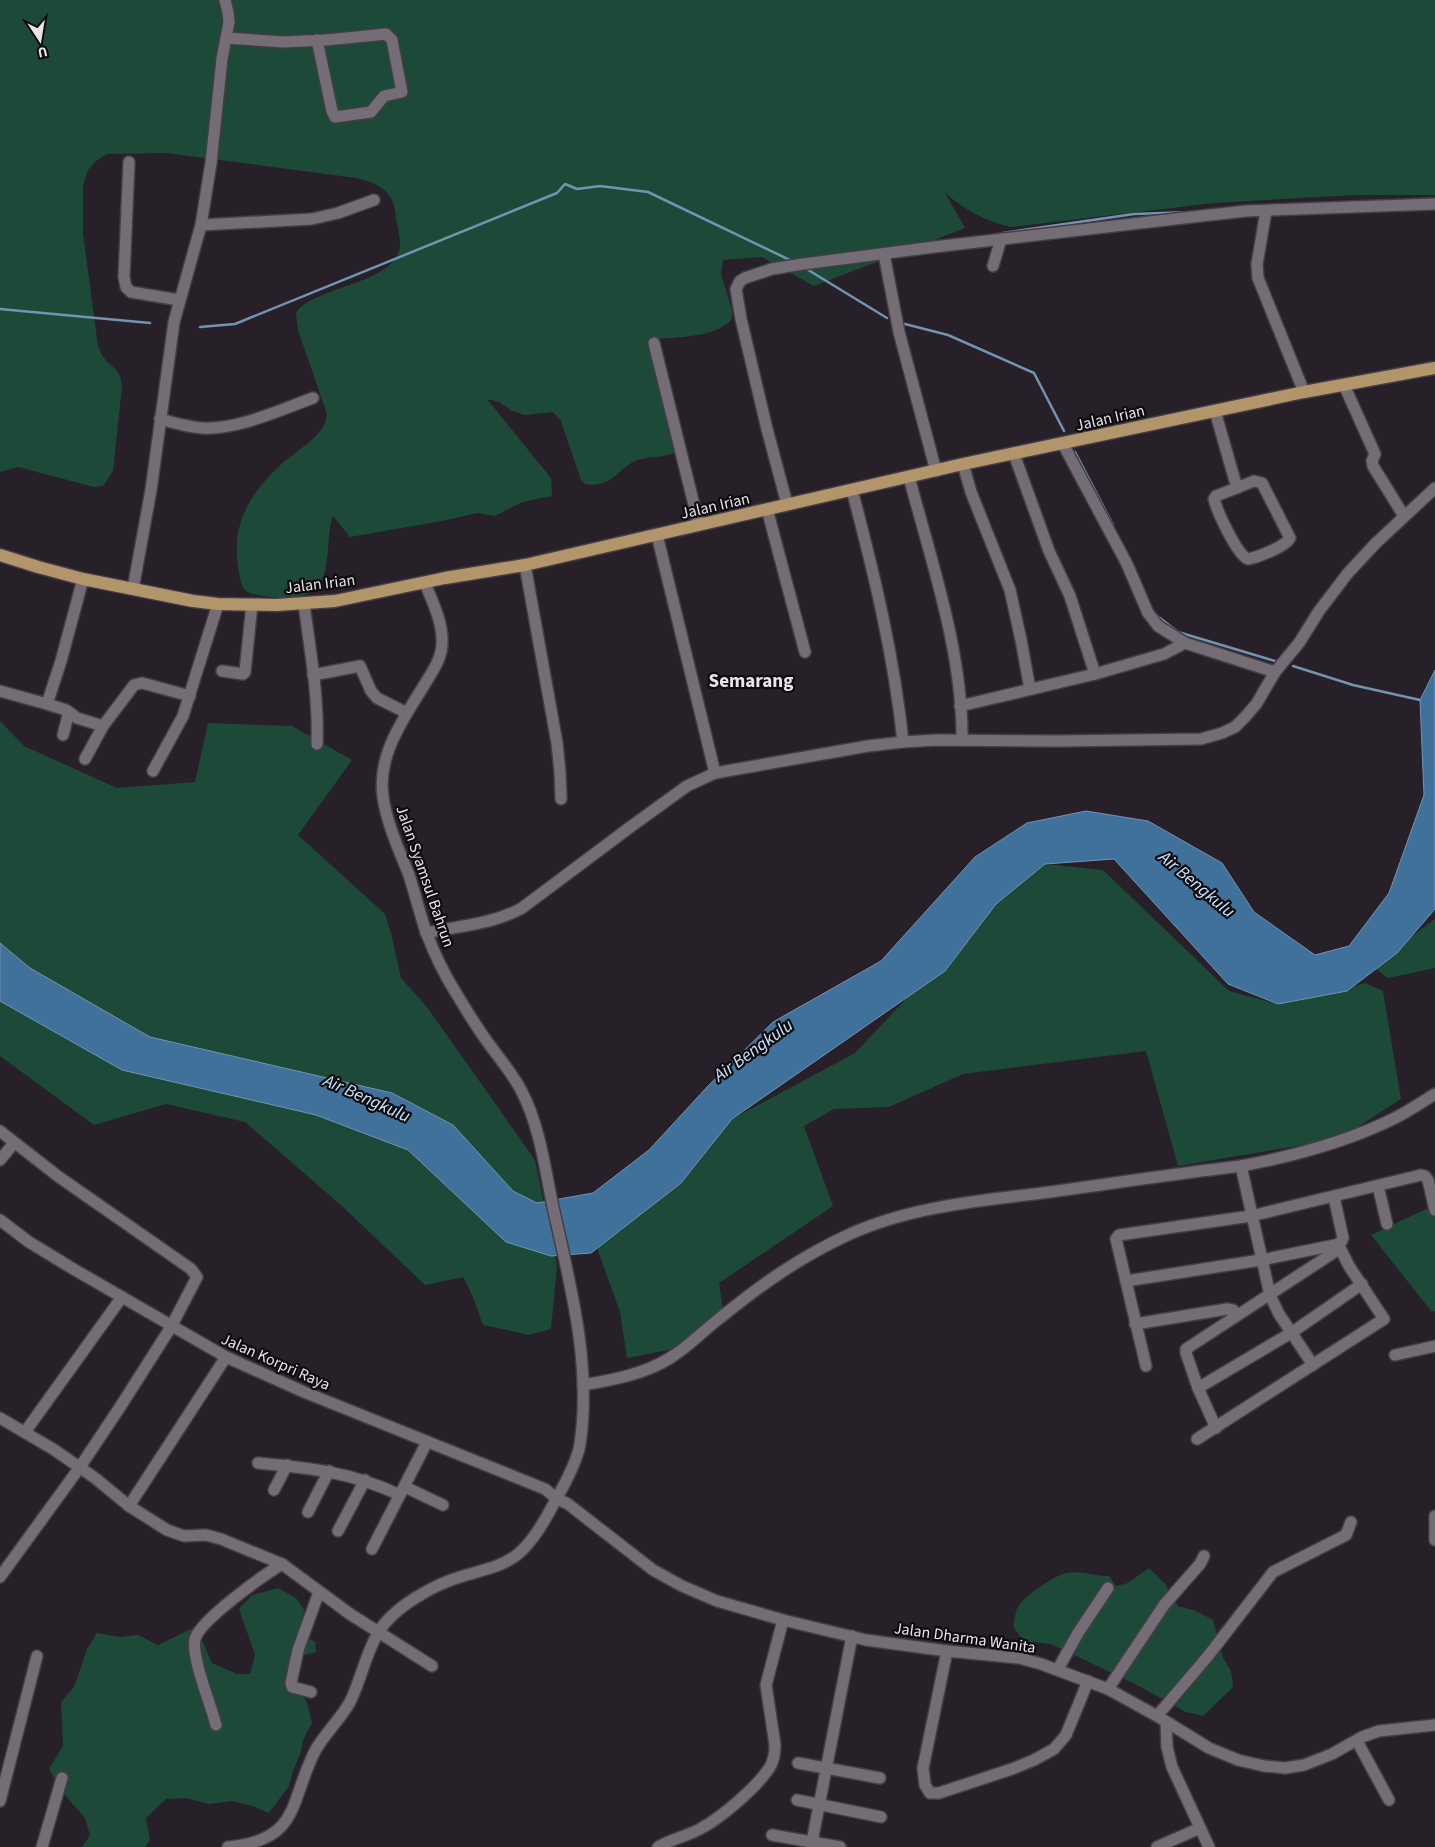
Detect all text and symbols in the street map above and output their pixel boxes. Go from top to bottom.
north arrow [15,15,65,65]
text: U [36,41,49,62]
street label: Jalan Irian [1073,399,1147,437]
street label: Jalan Irian [678,487,752,525]
street label: Jalan Irian [284,569,356,599]
district label: Semarang [709,668,793,695]
street label: Jalan Syamsul Bahrun [390,802,460,950]
water label: Air Bengkulu [1152,844,1240,924]
water label: Air Bengkulu [708,1013,798,1088]
water label: Air Bengkulu [318,1068,414,1129]
street label: Jalan Korpri Raya [218,1328,334,1396]
street label: Jalan Dharma Wanita [893,1617,1037,1659]

